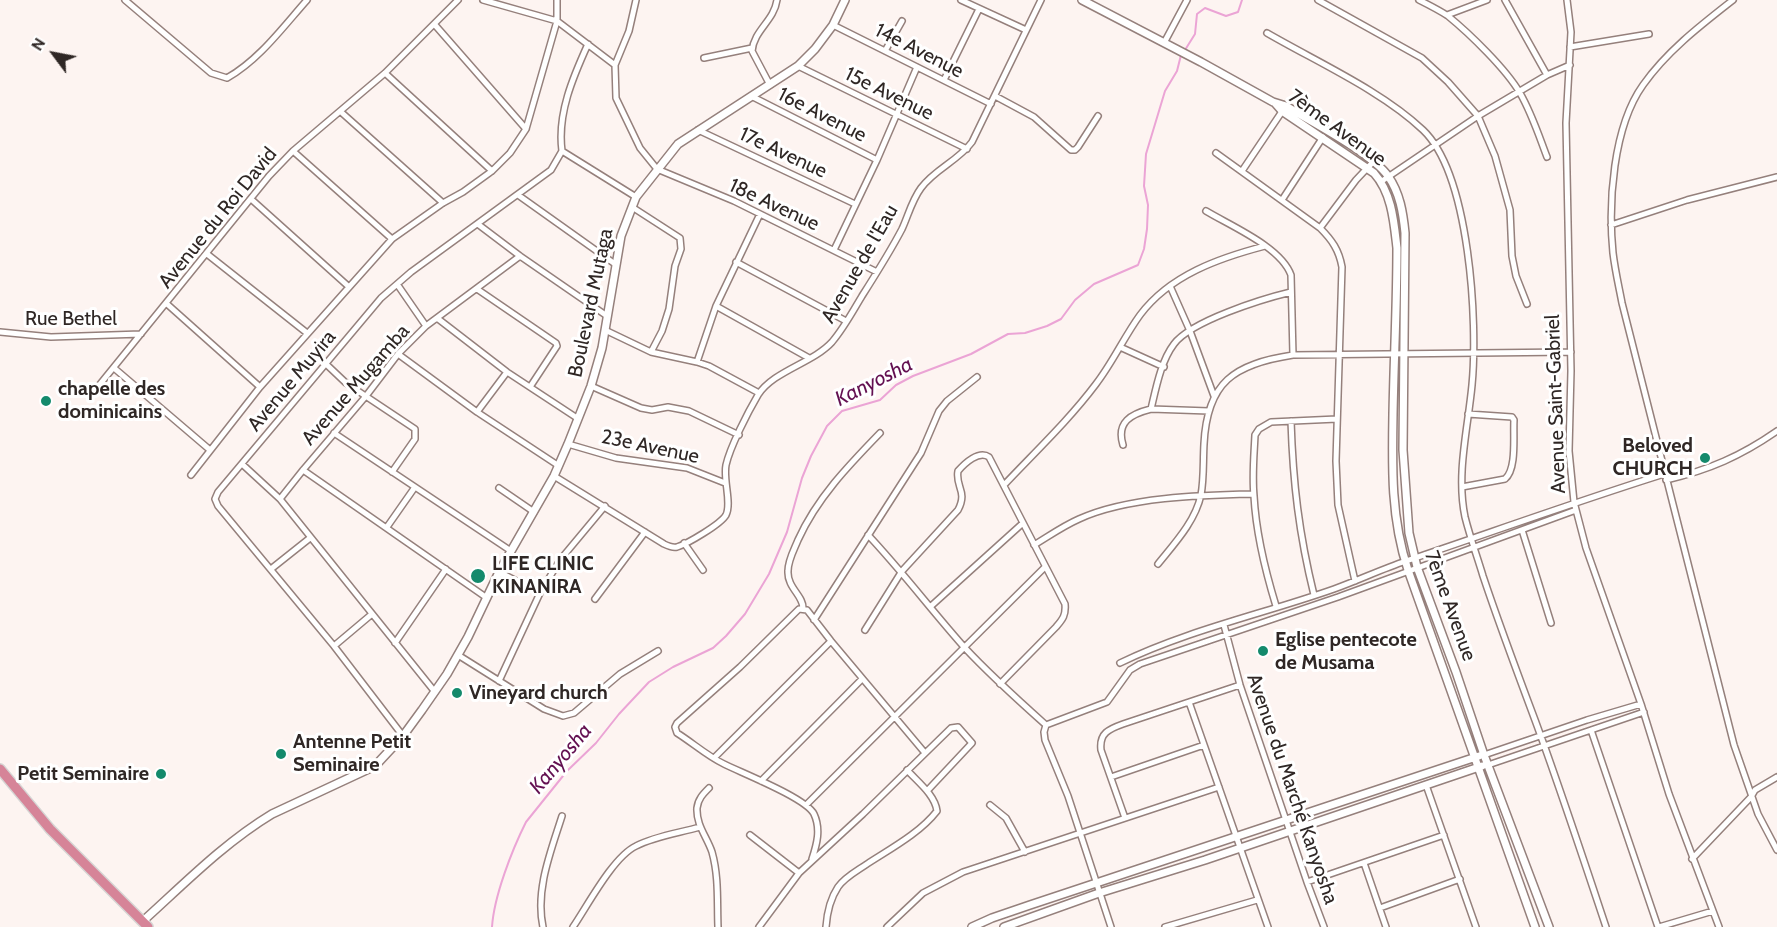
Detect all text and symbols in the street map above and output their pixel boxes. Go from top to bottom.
street label: 14e Avenue [871,18,967,84]
north arrow [24,24,84,84]
text: N [27,34,49,54]
street label: 15e Avenue [841,62,937,126]
street label: 16e Avenue [774,83,870,147]
street label: 7ème Avenue [1283,84,1391,172]
street label: 17e Avenue [735,122,831,184]
street label: Avenue du Roi David [154,143,282,293]
street label: 18e Avenue [725,174,823,236]
street label: Avenue de l'Eau [816,200,904,328]
street label: Boulevard Mutaga [564,226,618,380]
street label: Rue Bethel [25,307,117,331]
street label: Avenue Saint-Gabriel [1541,314,1571,494]
street label: Avenue Mugamba [297,320,415,450]
street label: Avenue Muyira [243,326,341,436]
water label: Kanyosha [831,352,917,412]
place label: chapelle des dominicains [58,377,165,424]
marker: chapelle des dominicains [39,394,53,408]
street label: 23e Avenue [599,425,701,469]
place label: Beloved CHURCH [1613,434,1693,481]
marker: Beloved CHURCH [1698,451,1712,465]
street label: 7ème Avenue [1419,548,1481,664]
place label: LIFE CLINIC KINANIRA [492,552,594,599]
marker: LIFE CLINIC KINANIRA [469,567,487,585]
place label: Eglise pentecote de Musama [1275,628,1417,675]
marker: Eglise pentecote de Musama [1256,644,1270,658]
street label: Avenue du Marché Kanyosha [1241,671,1343,907]
place label: Vineyard church [469,681,608,705]
marker: Vineyard church [450,686,464,700]
water label: Kanyosha [524,719,598,799]
place label: Antenne Petit Seminaire [293,730,411,777]
marker: Antenne Petit Seminaire [274,747,288,761]
place label: Petit Seminaire [17,762,149,786]
marker: Petit Seminaire [154,767,168,781]

